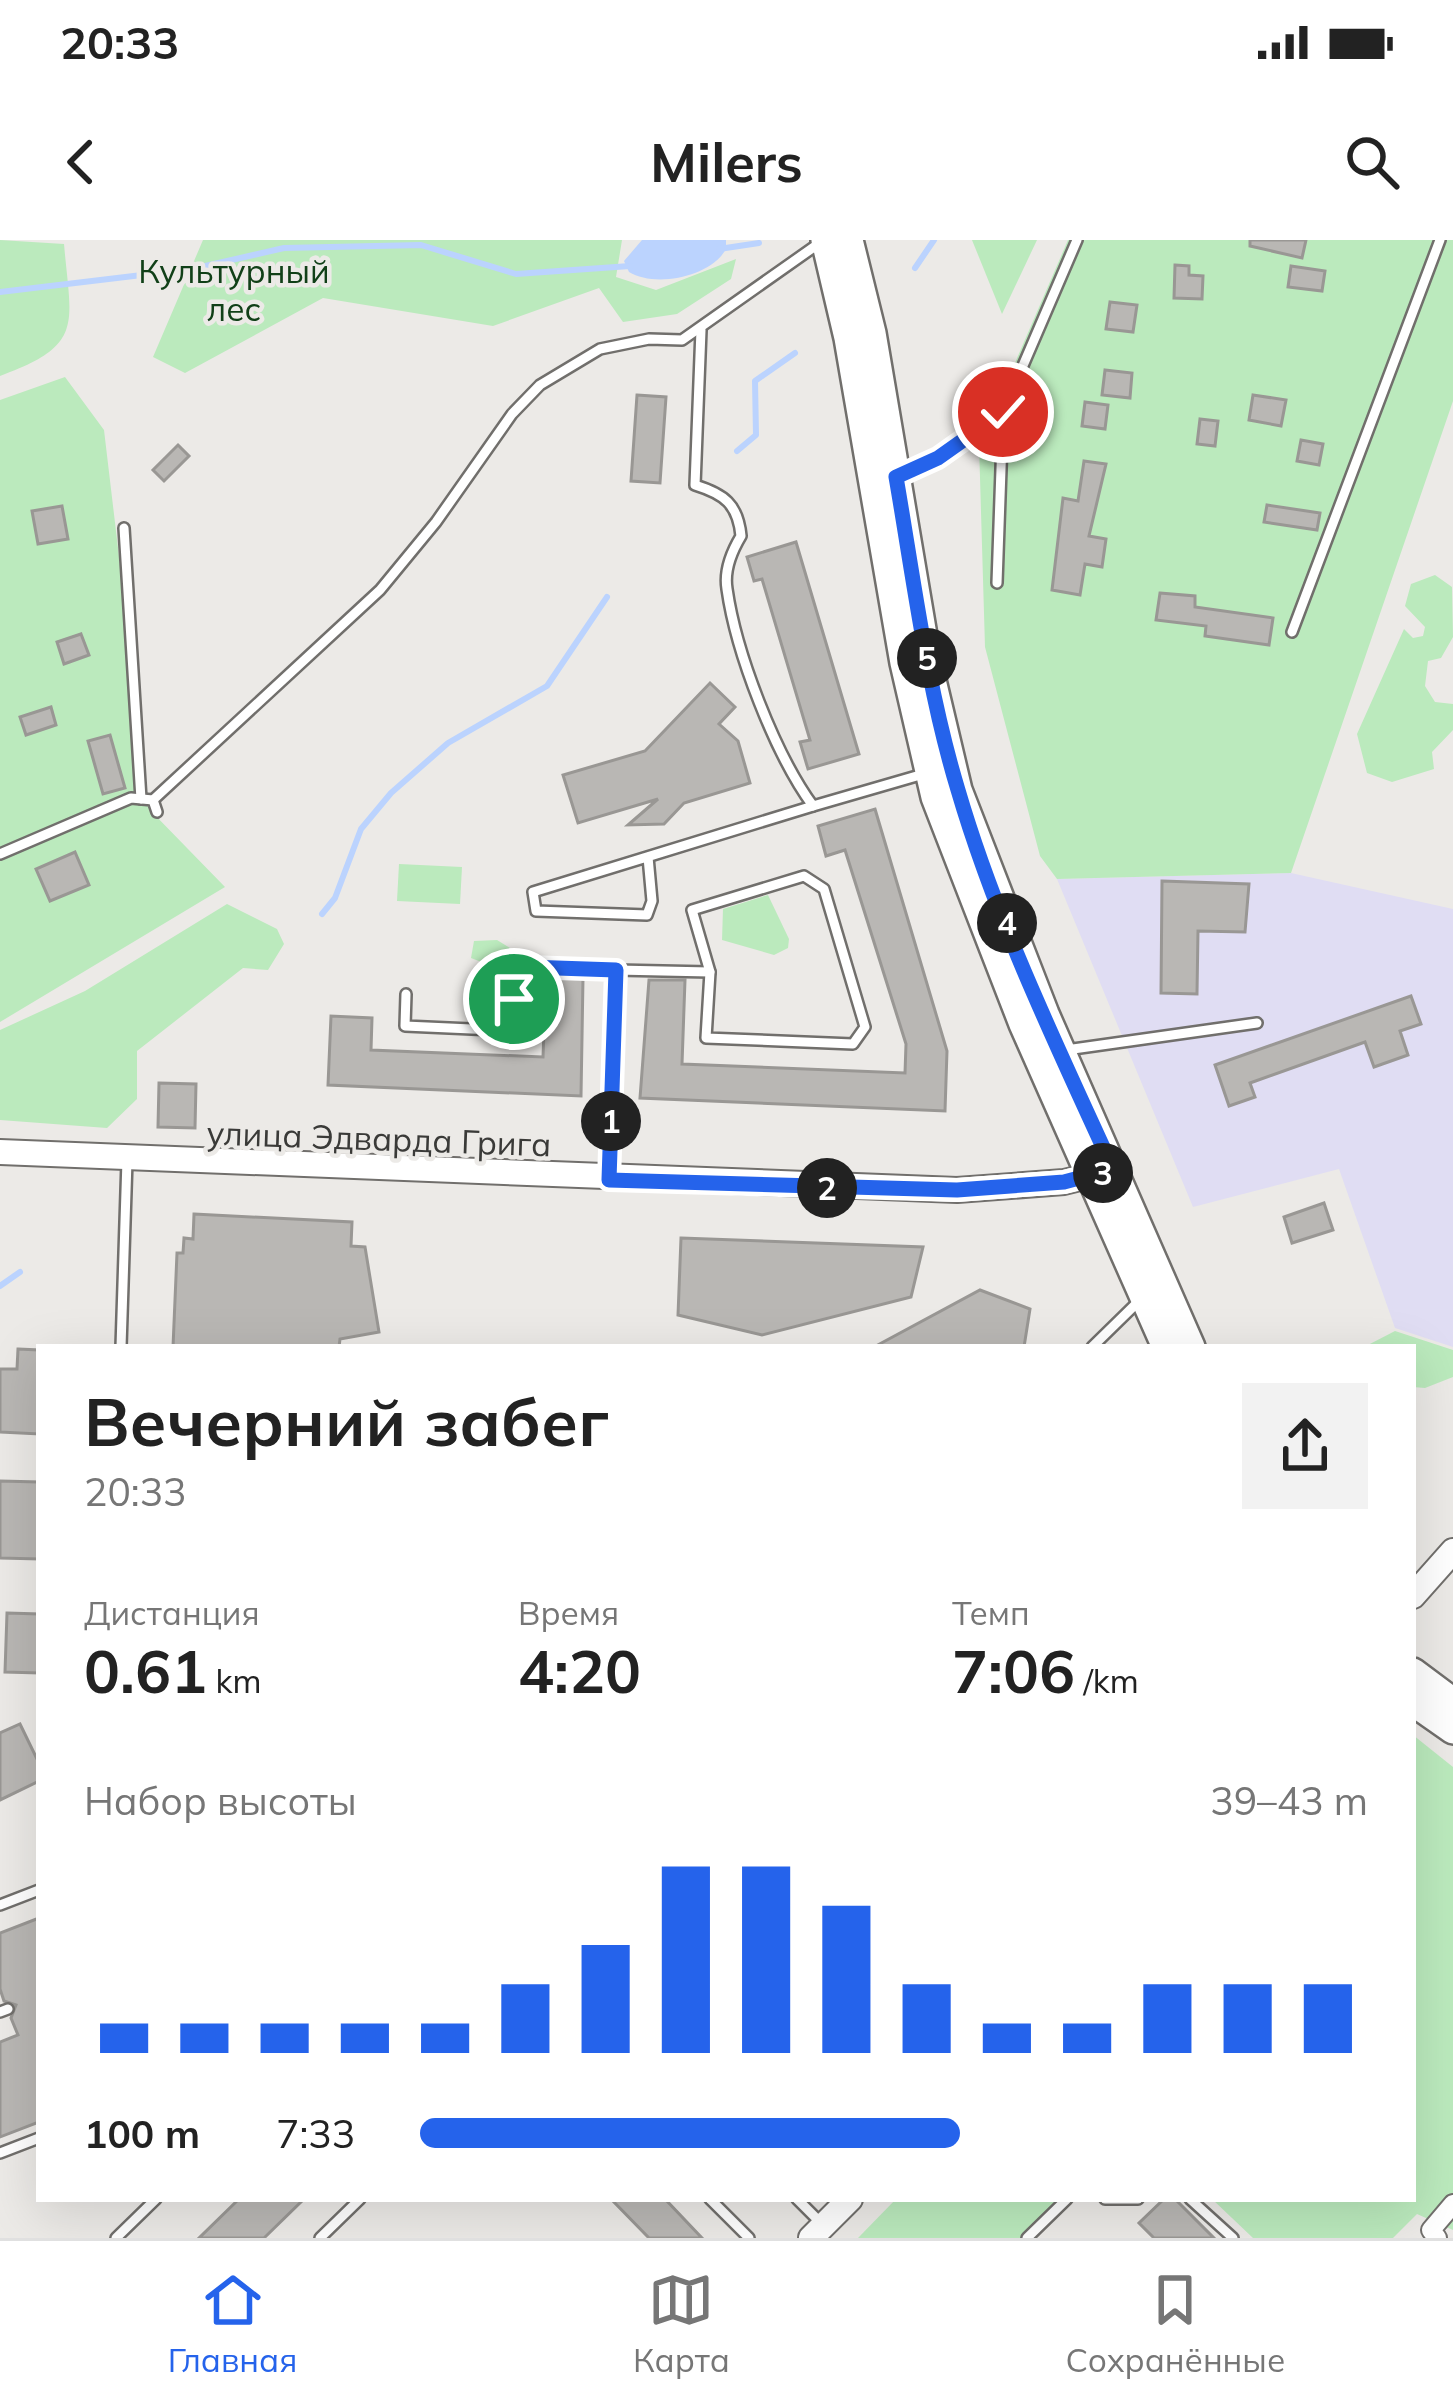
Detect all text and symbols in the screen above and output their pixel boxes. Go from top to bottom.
text: 20:33 [60,14,179,70]
text: Milers [650,128,803,196]
icon: back [48,129,114,195]
icon: search [1339,129,1405,195]
park label: Культурный лес [138,250,330,329]
pin [952,361,1054,463]
icon: check [970,379,1036,445]
pin: 5 [897,628,957,688]
text: 5 [917,637,937,678]
pin: 4 [977,893,1037,953]
text: 4 [997,902,1017,943]
pin [463,948,565,1050]
icon: arrive [481,966,547,1032]
pin: 1 [581,1091,641,1151]
text: 1 [601,1100,621,1141]
street label: улица Эдварда Грига [206,1111,552,1165]
pin: 3 [1073,1143,1133,1203]
text: 3 [1093,1152,1113,1193]
pin: 2 [797,1158,857,1218]
text: 2 [817,1167,837,1208]
text: Вечерний забег [84,1380,609,1463]
button: share [1242,1383,1368,1509]
text: 20:33 [84,1467,187,1516]
text: Дистанция [84,1592,260,1633]
text: Время [518,1592,619,1633]
text: Темп [952,1592,1030,1633]
text: 0.61 [84,1633,207,1708]
text: 4:20 [518,1633,641,1708]
text: 7:06 [952,1633,1075,1708]
text: km [207,1660,261,1701]
text: /km [1075,1660,1139,1701]
text: Набор высоты [84,1776,357,1825]
text: 39–43 m [1210,1776,1368,1825]
text: 100 m [84,2109,200,2158]
text: 7:33 [276,2109,355,2158]
tab: Главная [168,2267,297,2380]
tab: Карта [633,2267,730,2380]
tab: Сохранённые [1066,2267,1285,2380]

